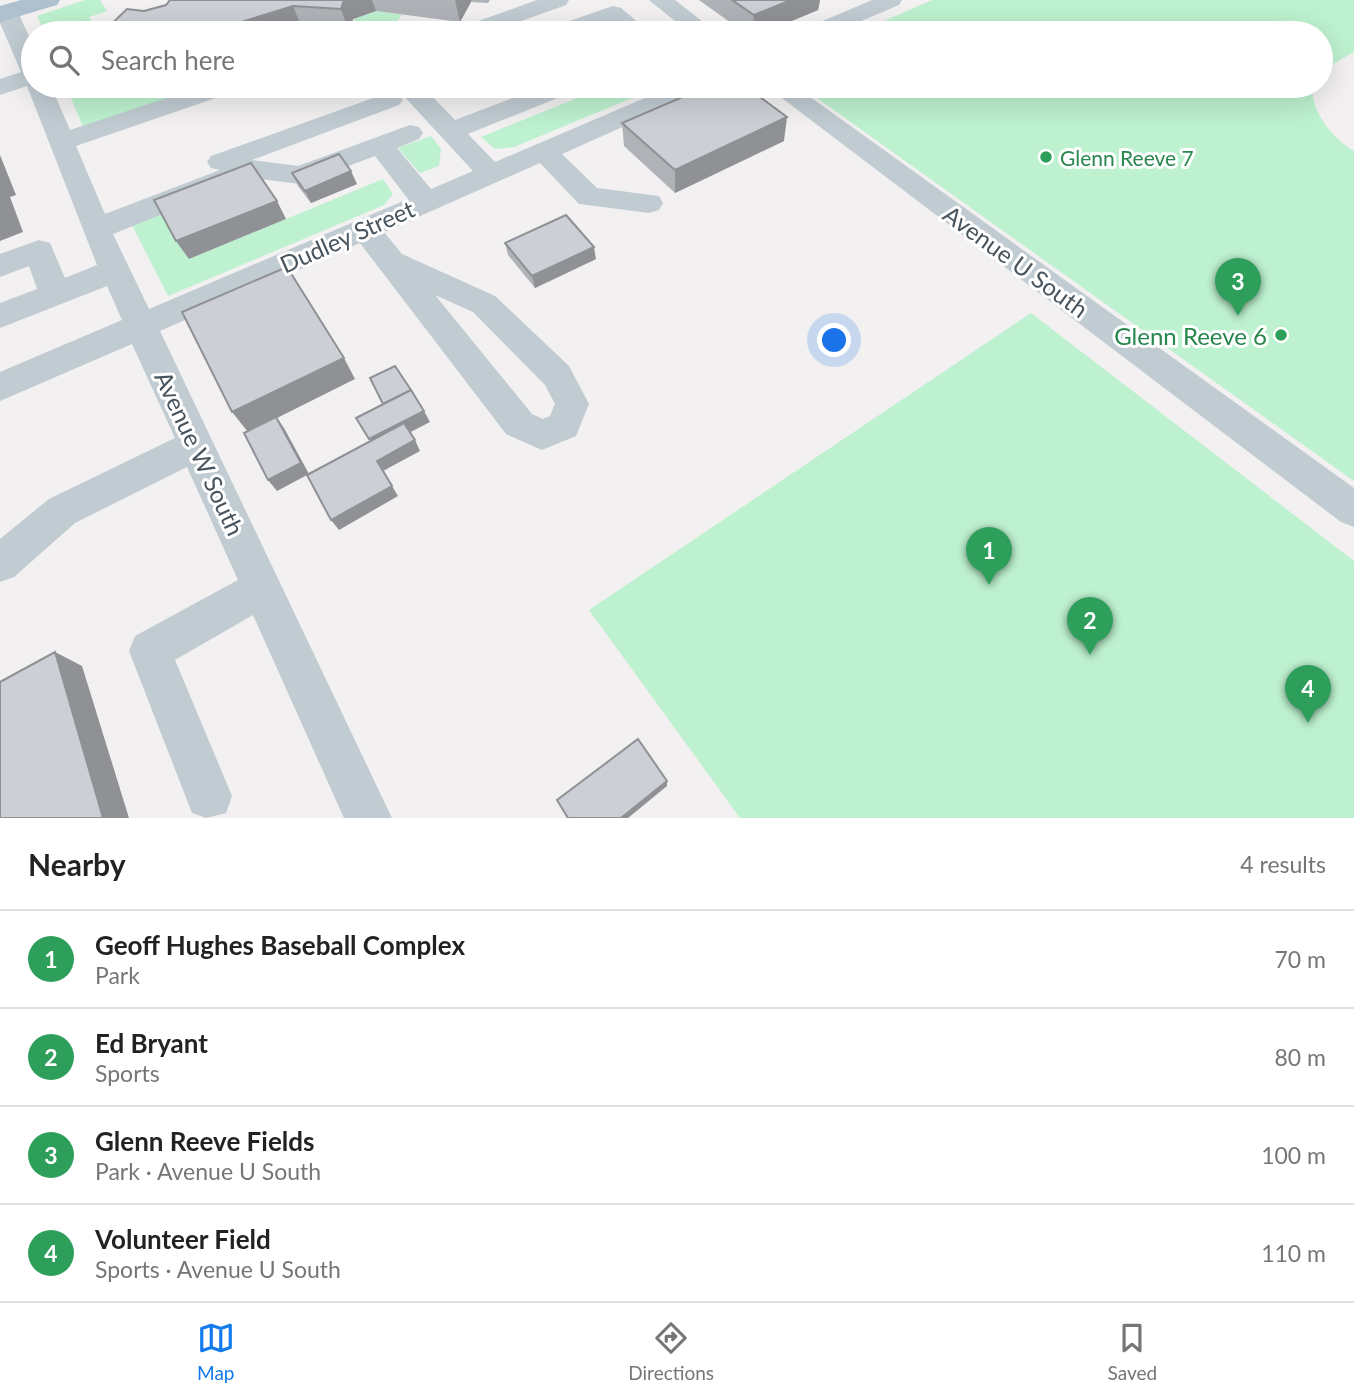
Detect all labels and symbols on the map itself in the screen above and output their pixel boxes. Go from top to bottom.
place label: Glenn Reeve 7 [1060,145,1194,170]
marker: Glenn Reeve 7 [1038,149,1054,165]
street label: Dudley Street [275,193,419,279]
street label: Avenue U South [938,199,1094,323]
pin: 3 [1215,258,1261,316]
place label: Glenn Reeve 6 [1114,321,1267,350]
your location [817,323,851,357]
marker: Glenn Reeve 6 [1273,327,1289,343]
street label: Avenue W South [149,366,251,540]
pin: 1 [966,527,1012,585]
pin: 2 [1067,597,1113,655]
pin: 4 [1285,665,1331,723]

